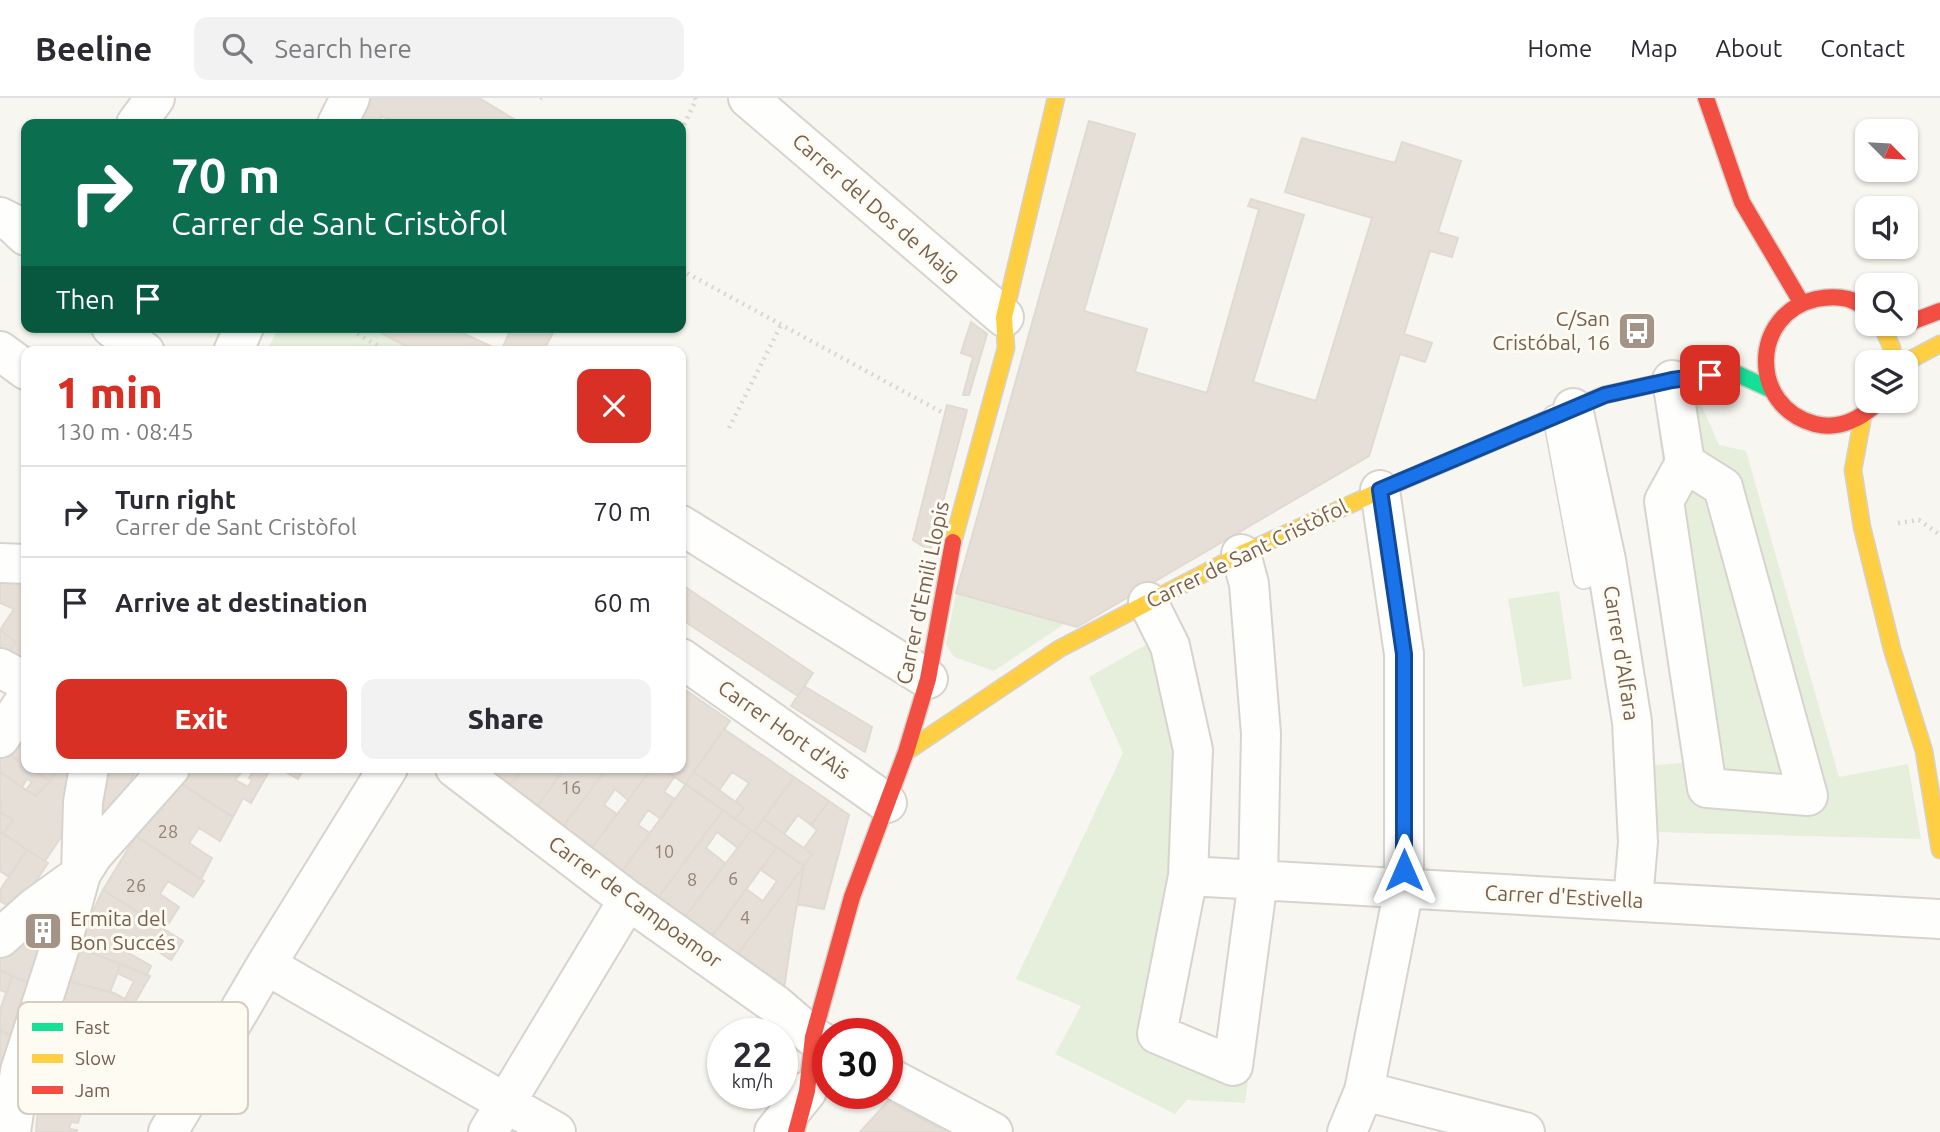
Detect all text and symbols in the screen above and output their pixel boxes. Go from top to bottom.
search box [194,17,684,80]
icon: search [218,29,256,67]
text: Beeline [35,30,152,67]
text: Search here [274,34,412,63]
text: Home [1527,35,1592,62]
text: Map [1630,35,1677,62]
text: About [1715,35,1782,62]
text: Contact [1820,35,1905,62]
north arrow [1855,119,1918,182]
map controls [1855,119,1918,413]
street label: Carrer del Dos de Maig [788,128,965,287]
icon: right [56,147,147,238]
text: 70 m [171,147,280,202]
button: sound [1855,196,1918,259]
text: Carrer de Sant Cristòfol [171,205,507,241]
button: search [1855,273,1918,336]
icon: arrive [129,280,167,318]
text: Then [56,285,115,314]
place label: C/San Cristóbal, 16 [1492,306,1610,354]
bus stop icon: C/San Cristóbal, 16 [1616,310,1658,352]
pin [1680,345,1740,405]
button: layers [1855,350,1918,413]
icon: arrive [1691,356,1729,394]
text: 1 min [56,369,163,416]
button: close [577,369,651,443]
text: 130 m · 08:45 [56,419,194,444]
text: Turn right [115,485,236,514]
icon: right [56,493,94,531]
street label: Carrer de Sant Cristòfol [1142,494,1351,612]
text: 70 m [593,497,651,526]
street label: Carrer d'Emili Llopis [891,499,953,687]
text: Carrer de Sant Cristòfol [115,514,357,539]
icon: arrive [56,584,94,622]
street label: Carrer d'Alfara [1599,584,1645,722]
text: Arrive at destination [115,588,368,617]
text: 60 m [593,588,651,617]
street label: Carrer Hort d'Ais [714,675,855,784]
button: Exit [56,679,347,759]
button: Share [361,679,651,759]
house number: 16 [561,777,581,797]
house number: 28 [158,821,178,841]
street label: Carrer de Campoamor [544,830,727,972]
position arrow [1367,833,1441,907]
house number: 10 [654,841,674,861]
house number: 6 [728,868,738,888]
house number: 8 [687,869,697,889]
house number: 26 [126,875,146,895]
street label: Carrer d'Estivella [1484,880,1644,912]
place label: Ermita del Bon Succés [70,906,176,954]
house number: 4 [740,907,750,927]
building icon: Ermita del Bon Succés [22,910,64,952]
legend [18,1002,248,1114]
text: Fast [75,1016,110,1038]
speed limit sign: 30 [812,1018,903,1109]
text: 22 [733,1034,772,1074]
text: Slow [75,1047,116,1069]
text: km/h [732,1071,773,1091]
text: Jam [75,1079,111,1101]

